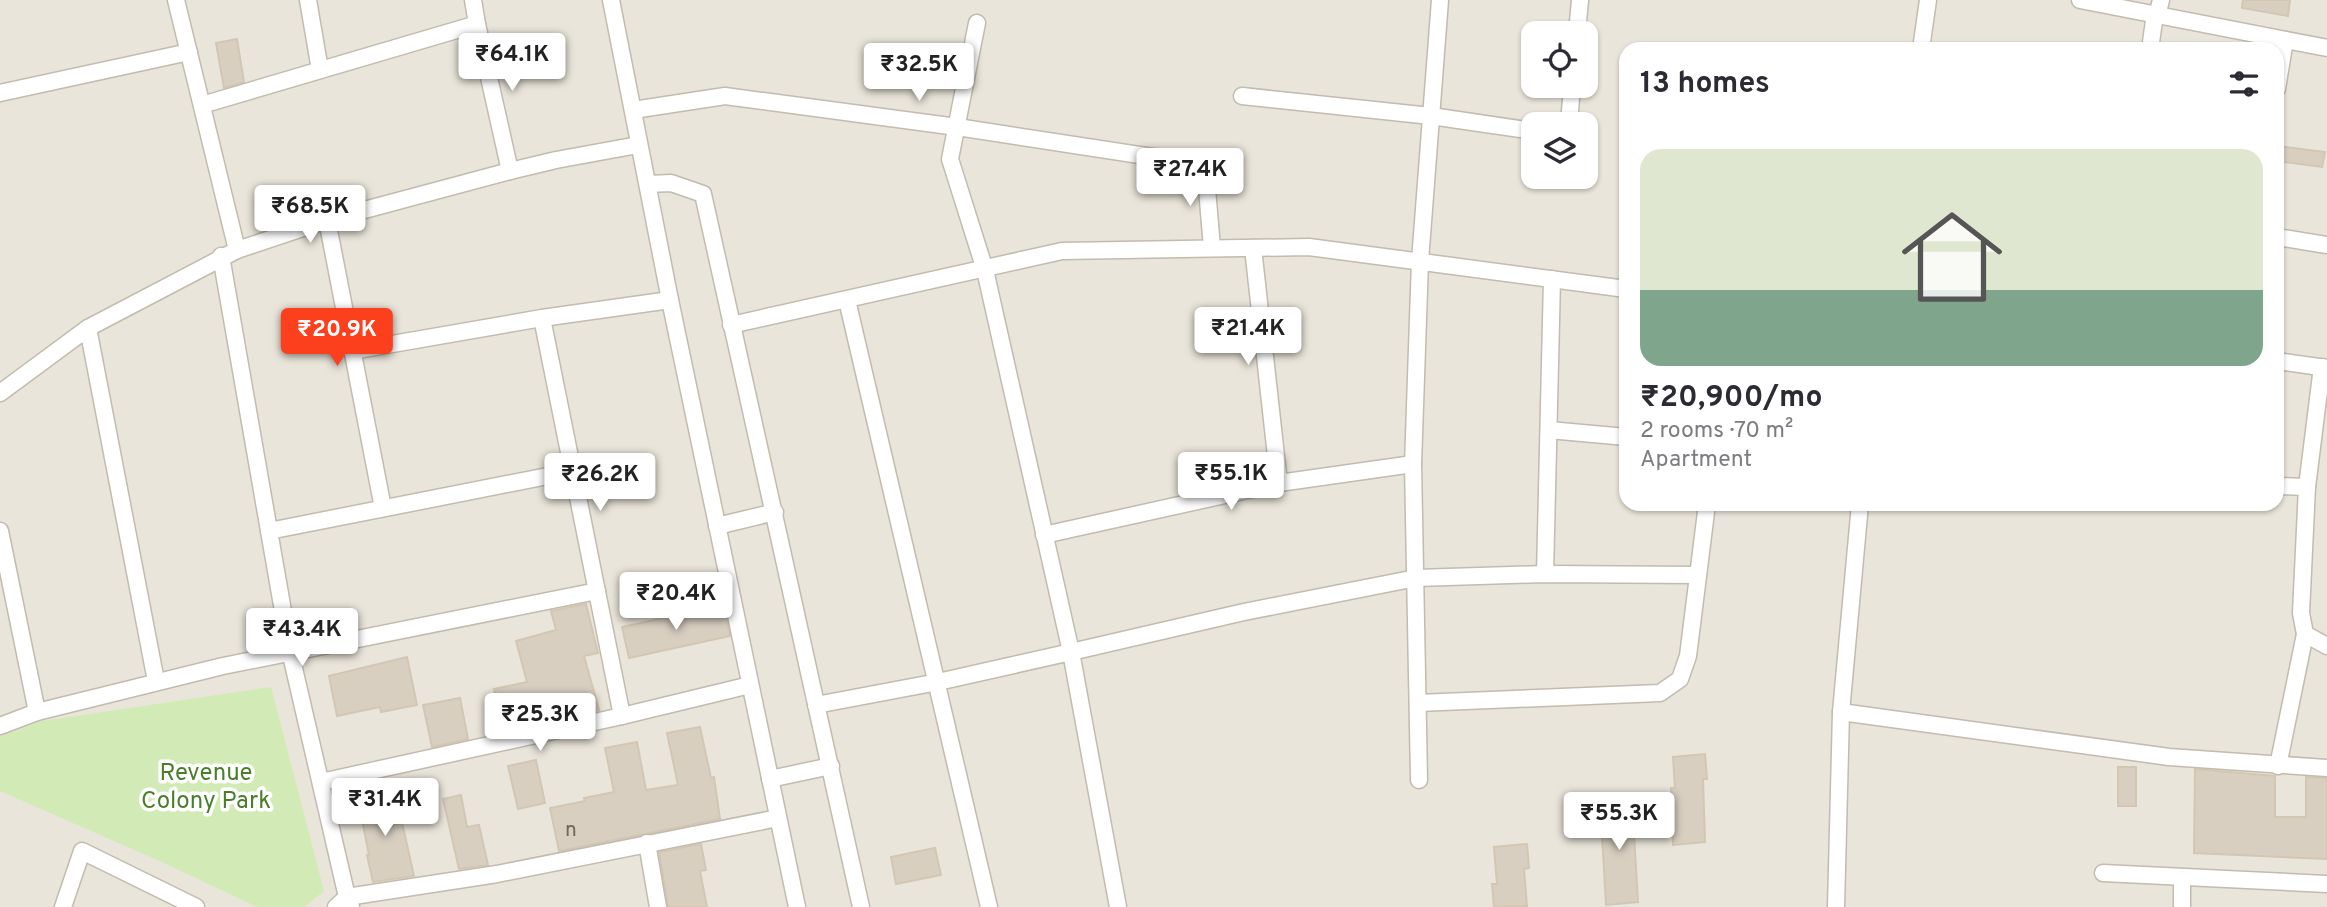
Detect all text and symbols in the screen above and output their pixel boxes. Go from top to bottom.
map controls [1521,21,1598,189]
button: locate [1521,21,1598,98]
pin: ₹64.1K [455,34,569,93]
text: ₹64.1K [475,41,550,70]
pin: ₹32.5K [862,43,976,103]
text: ₹32.5K [880,51,958,80]
icon: filters [2225,65,2263,103]
text: 13 homes [1640,66,1770,103]
button: layers [1521,112,1598,189]
pin: ₹27.4K [1133,148,1247,208]
text: ₹27.4K [1152,156,1228,185]
pin: ₹68.5K [253,186,367,245]
text: ₹68.5K [270,193,350,222]
icon: home [1889,194,2015,320]
pin: ₹20.9K [280,308,394,368]
pin: ₹21.4K [1191,308,1305,367]
text: ₹21.4K [1210,315,1286,344]
text: ₹20.9K [297,316,377,345]
text: ₹20,900/mo [1640,380,1823,417]
text: 2 rooms · 70 m² [1640,417,1793,446]
text: Apartment [1640,446,1752,475]
pin: ₹55.1K [1174,452,1288,512]
pin: ₹26.2K [543,454,657,513]
text: ₹55.1K [1194,460,1268,489]
text: ₹26.2K [560,461,640,490]
pin: ₹20.4K [619,572,733,632]
text: ₹20.4K [636,580,716,609]
pin: ₹43.4K [245,608,359,668]
text: ₹43.4K [262,616,342,645]
pin: ₹25.3K [483,694,597,753]
text: ₹25.3K [501,701,579,730]
park label: Revenue Colony Park [141,759,271,817]
pin: ₹31.4K [328,778,442,838]
text: ₹31.4K [348,786,422,815]
pin: ₹55.3K [1562,792,1676,852]
text: ₹55.3K [1580,800,1658,829]
house number: n [565,817,577,844]

